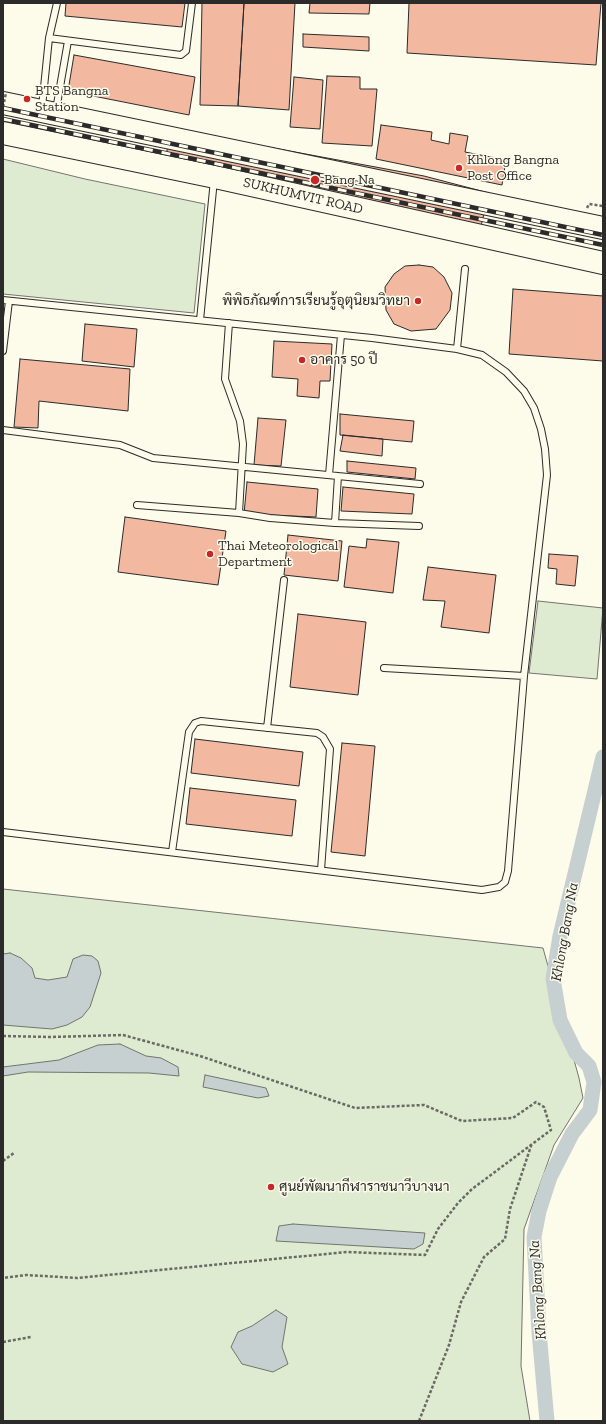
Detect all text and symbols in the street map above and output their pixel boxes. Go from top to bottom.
place label: BTS Bangna Station [35,83,108,116]
marker: BTS Bangna Station [22,94,32,104]
place label: Khlong Bangna Post Office [467,152,559,184]
marker: Khlong Bangna Post Office [454,163,464,173]
place label: Bang Na [324,172,375,188]
street label: SUKHUMVIT ROAD [242,174,364,218]
marker: Bang Na [309,174,321,186]
place label: พิพิธภัณฑ์การเรียนรู้อุตุนิยมวิทยา [222,293,410,309]
marker: พิพิธภัณฑ์การเรียนรู้อุตุนิยมวิทยา [413,296,423,306]
place label: อาคาร 50 ปี [310,352,378,368]
marker: อาคาร 50 ปี [297,355,307,365]
place label: Thai Meteorological Department [218,538,338,570]
marker: Thai Meteorological Department [205,549,215,559]
water label: Khlong Bang Na [547,881,583,983]
place label: ศูนย์พัฒนากีฬาราชนาวีบางนา [279,1179,450,1195]
marker: ศูนย์พัฒนากีฬาราชนาวีบางนา [266,1182,276,1192]
water label: Khlong Bang Na [526,1240,550,1340]

